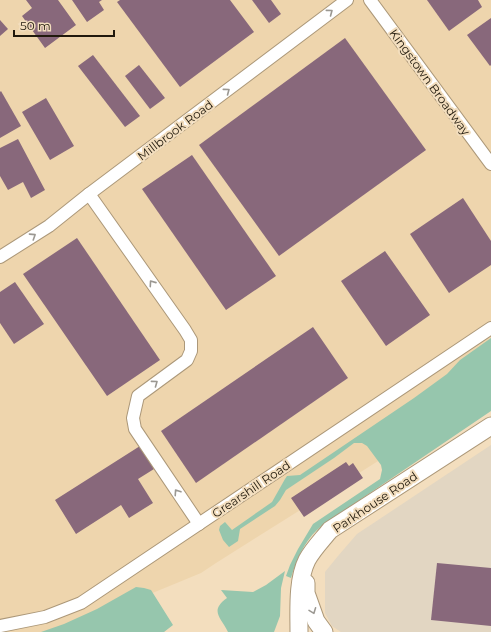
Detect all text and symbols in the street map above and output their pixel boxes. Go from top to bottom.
one-way arrow [326,10,333,17]
scale bar [14,12,114,38]
text: 50 m [20,18,51,33]
street label: Kingstown Broadway [386,26,474,139]
one-way arrow [222,88,229,95]
street label: Millbrook Road [134,97,216,163]
one-way arrow [29,233,36,241]
one-way arrow [150,280,157,287]
one-way arrow [150,381,157,388]
street label: Grearshill Road [209,457,293,521]
street label: Parkhouse Road [330,468,420,536]
one-way arrow [175,489,182,496]
one-way arrow [308,608,316,615]

